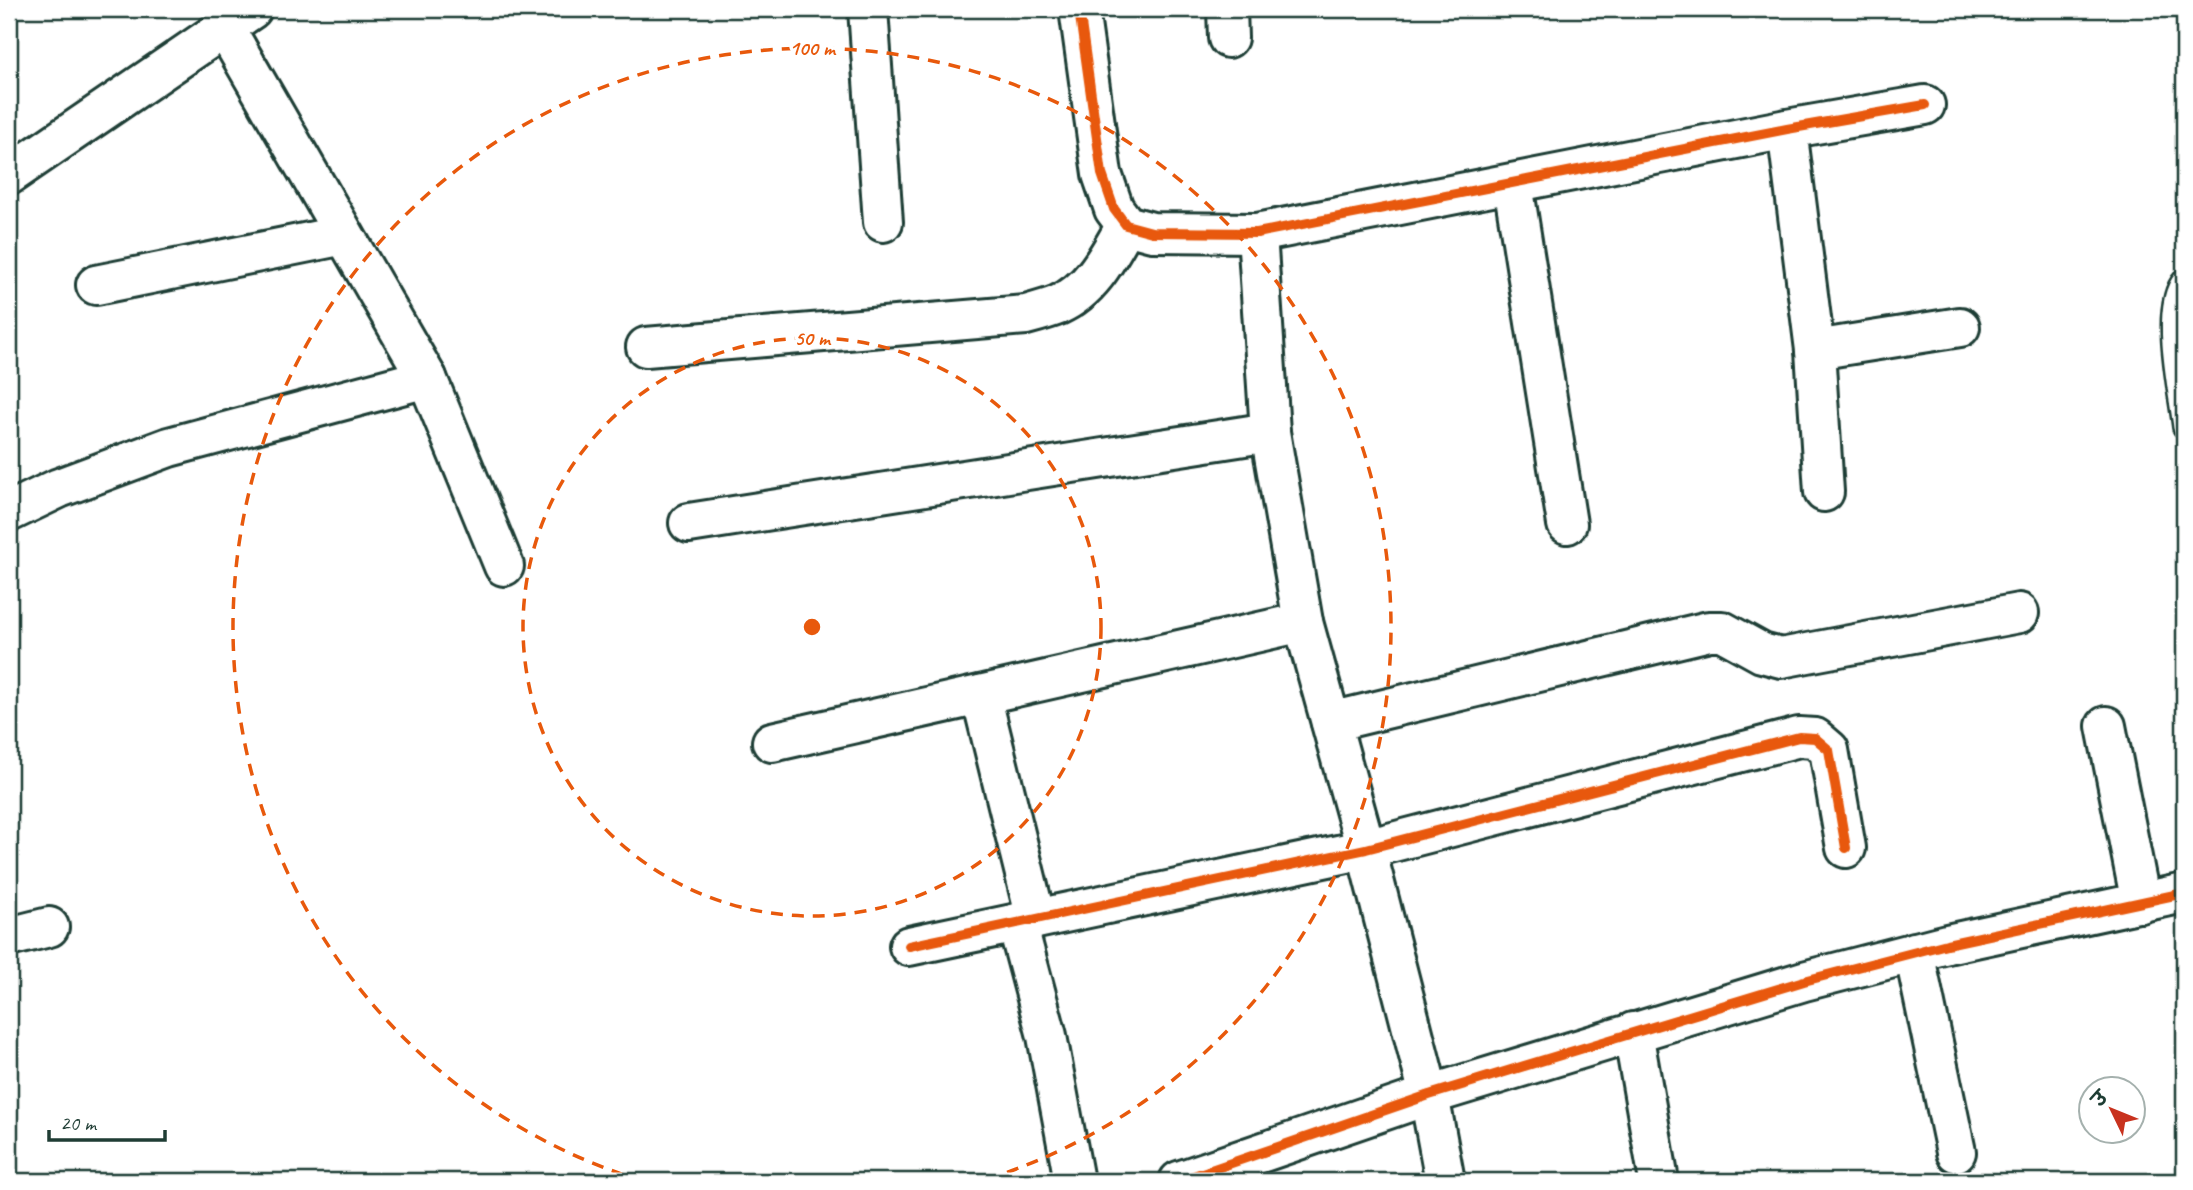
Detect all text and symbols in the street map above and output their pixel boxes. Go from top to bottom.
text: 100 m [789,35,837,61]
text: 50 m [794,325,832,351]
centre of rings [800,615,824,639]
north arrow [2078,1074,2148,1144]
text: उ [2086,1085,2115,1113]
scale bar [49,1099,164,1143]
text: 20 m [60,1110,98,1136]

